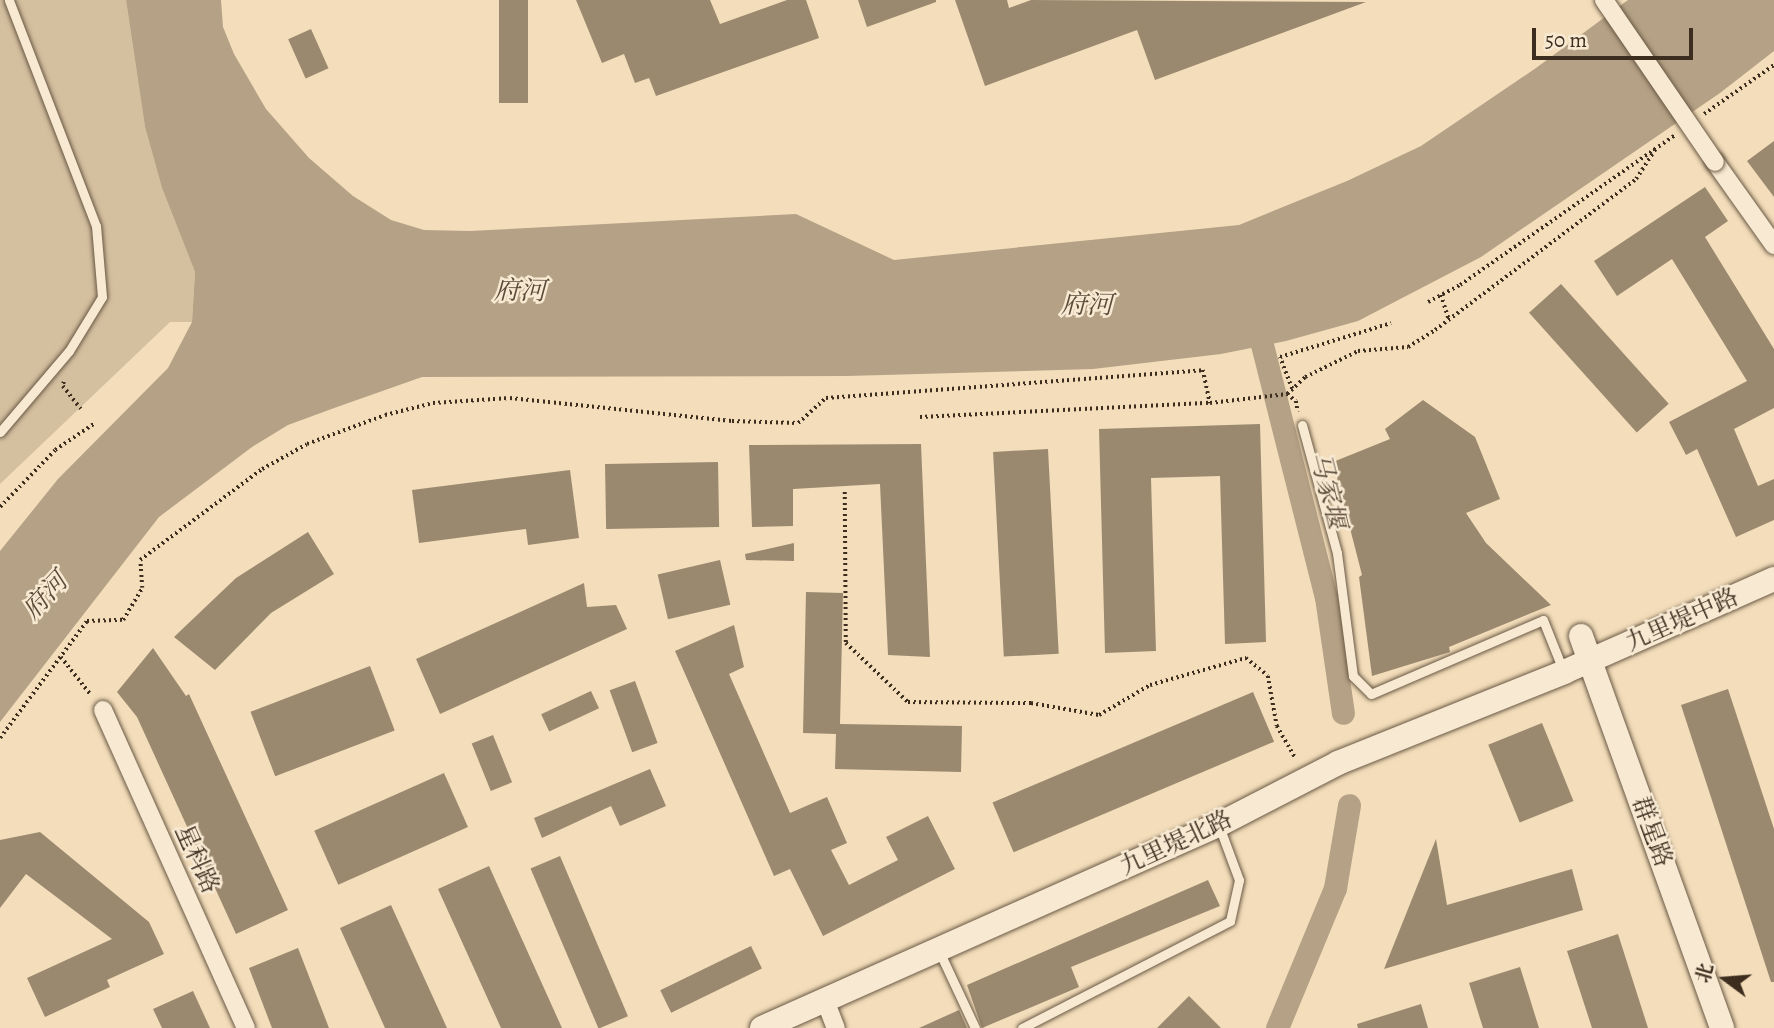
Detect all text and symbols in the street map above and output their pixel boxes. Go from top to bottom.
scale bar [1536,14,1697,58]
text: 50 m [1545,26,1587,54]
water label: 府河 [494,275,546,307]
water label: 府河 [1061,289,1113,321]
water label: 马家堰 [1303,448,1353,532]
water label: 府河 [16,566,74,626]
street label: 九里堤中路 [1621,582,1743,658]
street label: 群星路 [1626,793,1678,871]
street label: 九里堤北路 [1116,805,1236,881]
street label: 星科路 [169,820,225,898]
north arrow [1690,944,1760,1014]
text: 北 [1690,960,1720,986]

